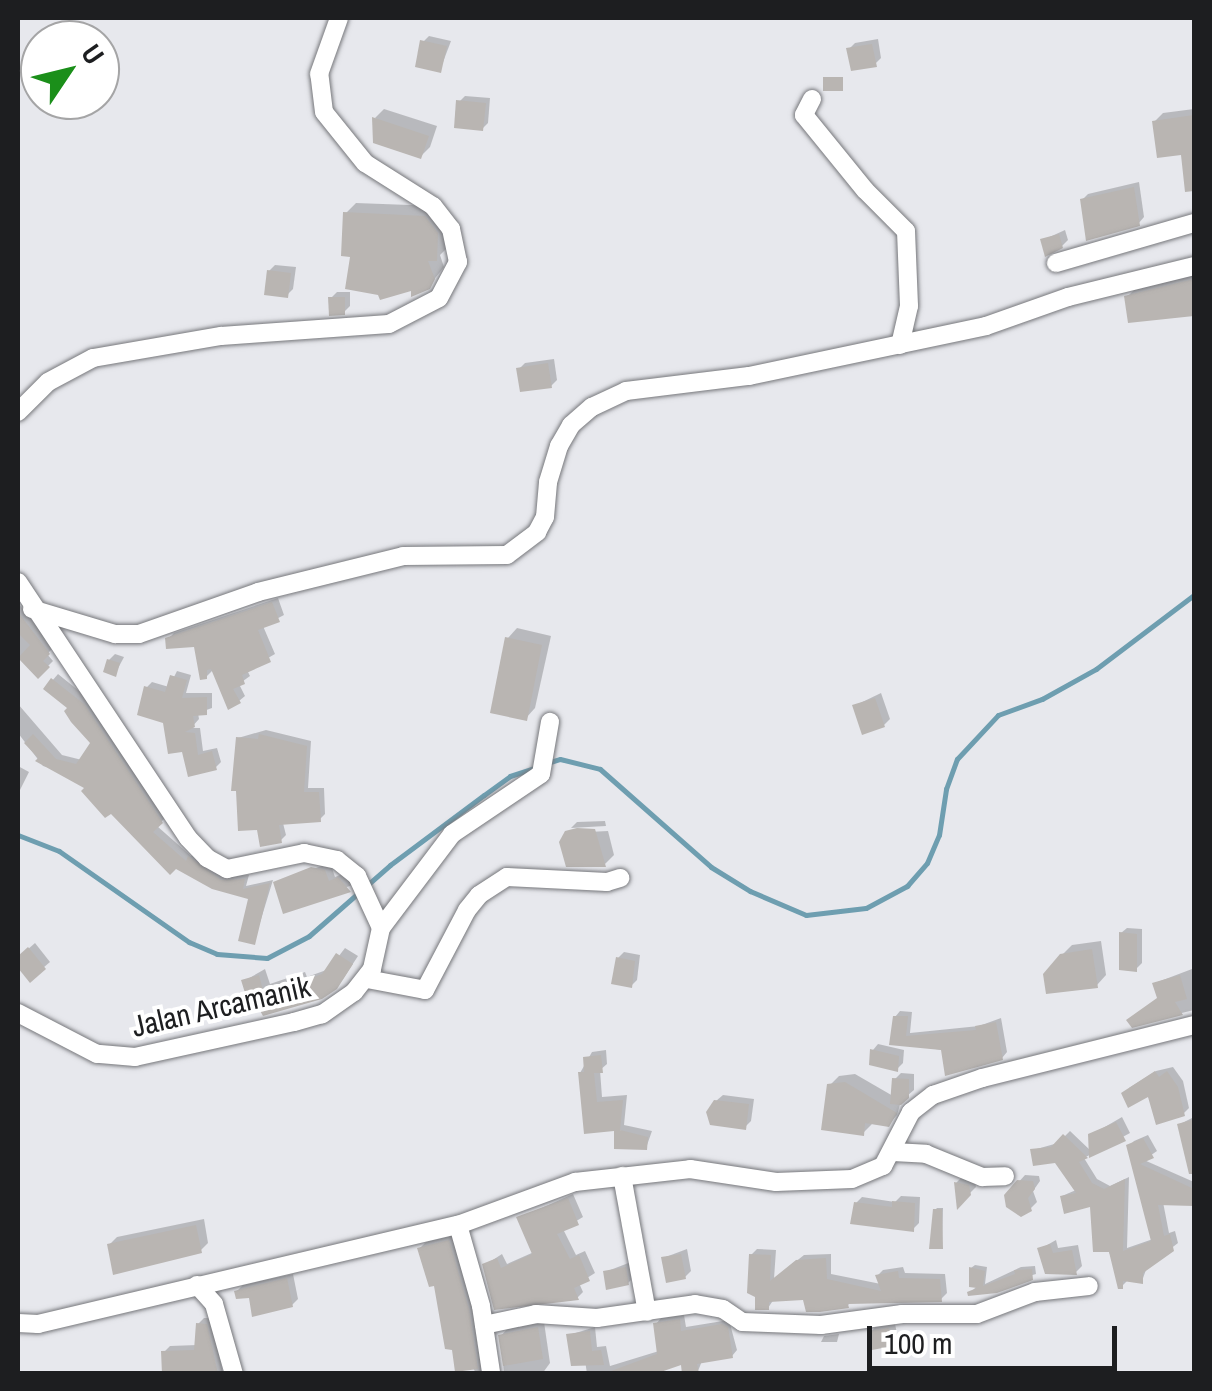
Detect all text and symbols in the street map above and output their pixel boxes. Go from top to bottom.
north arrow [20,20,120,120]
text: U [73,36,113,72]
street label: Jalan Arcamanik [128,968,314,1044]
scale bar [872,1306,1122,1368]
text: 100 m [884,1323,952,1363]

